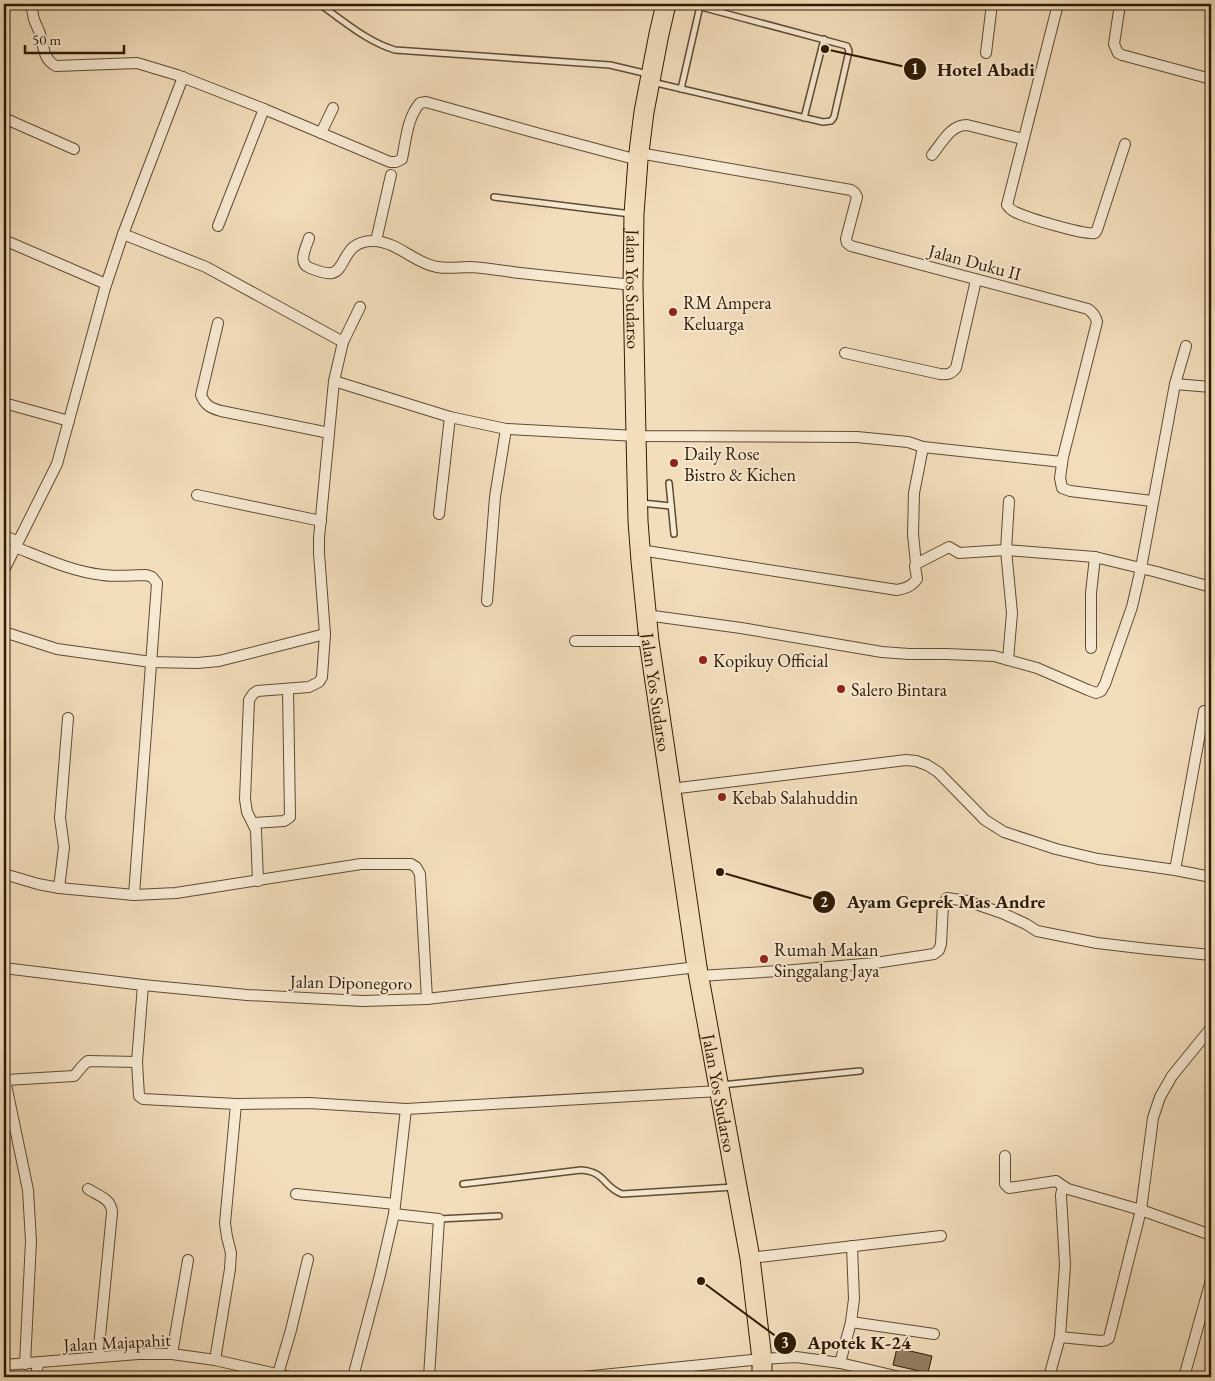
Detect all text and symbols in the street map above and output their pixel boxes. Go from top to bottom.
scale bar [25,22,124,54]
text: 50 m [32,30,61,49]
callout: Hotel Abadi [902,52,1045,86]
text: Hotel Abadi [937,57,1035,82]
text: 1 [911,59,919,78]
street label: Jalan Yos Sudarso [621,227,646,349]
street label: Jalan Duku II [924,238,1024,285]
place label: RM Ampera Keluarga [683,291,772,335]
marker: RM Ampera Keluarga [667,306,679,318]
place label: Daily Rose Bistro & Kichen [684,442,796,486]
marker: Daily Rose Bistro & Kichen [668,457,680,469]
street label: Jalan Yos Sudarso [637,630,677,753]
place label: Kopikuy Official [713,649,828,672]
marker: Kopikuy Official [697,654,709,666]
place label: Salero Bintara [851,678,948,701]
marker: Salero Bintara [835,683,847,695]
place label: Kebab Salahuddin [732,786,859,809]
marker: Kebab Salahuddin [716,791,728,803]
callout: Ayam Geprek Mas Andre [811,885,1055,919]
text: Ayam Geprek Mas Andre [846,889,1046,914]
text: 2 [820,892,828,911]
place label: Rumah Makan Singgalang Jaya [774,938,880,982]
marker: Rumah Makan Singgalang Jaya [758,953,770,965]
street label: Jalan Diponegoro [288,969,412,995]
street label: Jalan Yos Sudarso [698,1030,742,1154]
callout: Apotek K-24 [772,1326,921,1360]
street label: Jalan Majapahit [61,1328,172,1356]
text: Apotek K-24 [806,1330,912,1355]
text: 3 [781,1333,789,1352]

